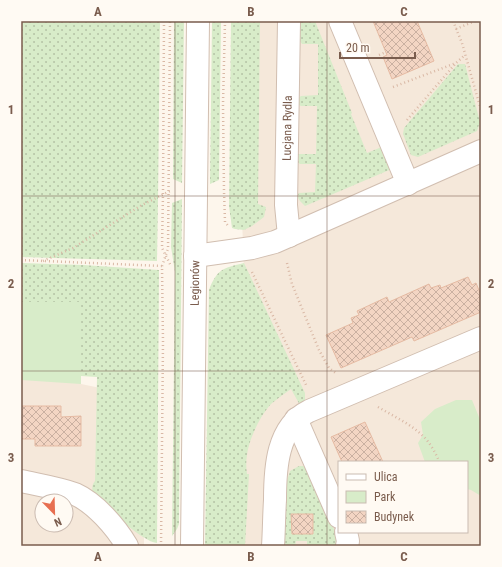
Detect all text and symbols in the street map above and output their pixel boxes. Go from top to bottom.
text: A [94,4,102,19]
text: B [247,4,255,19]
text: C [400,4,408,19]
scale bar [340,34,415,60]
text: 20 m [346,41,370,55]
street label: Lucjana Rydla [280,95,295,161]
text: 1 [8,102,14,117]
text: 1 [488,102,494,117]
street label: Legionów [188,260,202,306]
text: 2 [8,276,15,291]
text: 2 [488,276,495,291]
text: 3 [8,450,14,465]
text: 3 [488,450,494,465]
legend [338,461,468,533]
text: Ulica [374,470,398,484]
text: Park [374,490,396,504]
north arrow [34,493,74,533]
text: Budynek [374,510,415,524]
text: N [52,514,63,529]
text: A [94,549,102,564]
text: B [247,549,255,564]
text: C [400,549,408,564]

